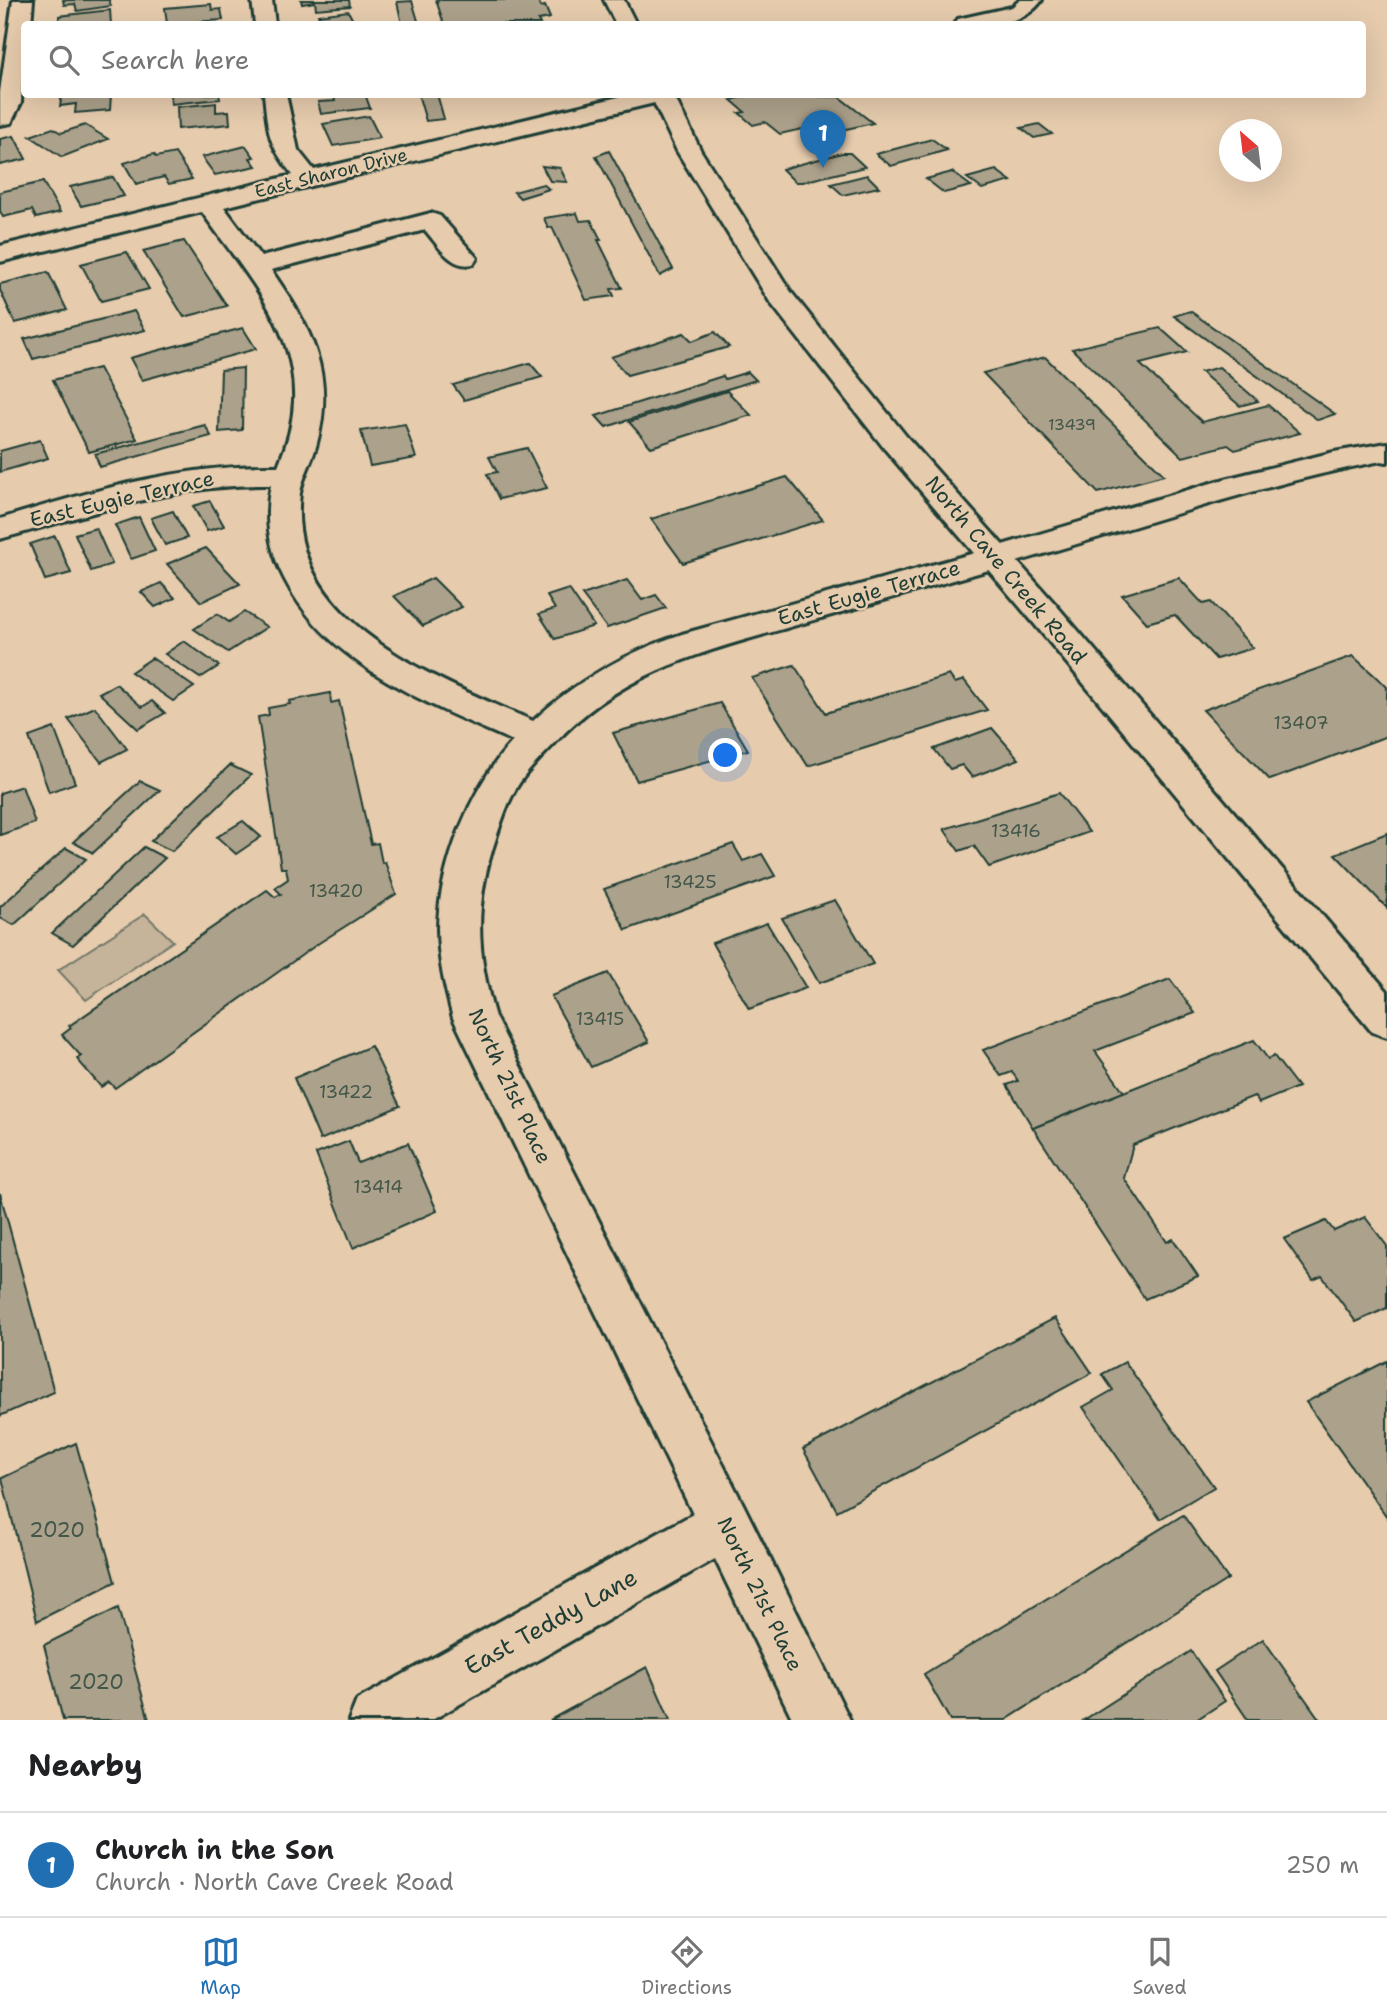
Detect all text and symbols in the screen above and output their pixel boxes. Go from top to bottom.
search box [21,21,1366,98]
icon: search [45,41,83,79]
text: Search here [101,42,250,77]
pin: 1 [800,110,846,168]
north arrow [1219,119,1282,182]
street label: East Sharon Drive [252,142,410,204]
house number: 13439 [1048,414,1096,435]
street label: East Eugie Terrace [27,464,217,534]
street label: North Cave Creek Road [919,470,1093,670]
street label: East Eugie Terrace [775,554,963,632]
house number: 13407 [1273,711,1329,735]
your location [708,738,742,772]
house number: 13416 [991,819,1041,843]
house number: 13425 [663,870,717,894]
house number: 13420 [309,879,363,903]
street label: North 21st Place [462,1004,558,1168]
house number: 13415 [576,1007,624,1031]
house number: 13422 [319,1080,373,1104]
house number: 13414 [353,1175,403,1199]
street label: North 21st Place [711,1512,809,1676]
house number: 2020 [29,1516,85,1544]
street label: East Teddy Lane [459,1561,643,1683]
house number: 2020 [68,1668,124,1696]
text: Nearby [28,1745,143,1786]
text: Church in the Son [95,1832,334,1867]
text: 1 [46,1850,56,1880]
text: 250 m [1286,1850,1359,1880]
text: Church · North Cave Creek Road [95,1867,454,1897]
tab: Map [200,1933,241,2000]
tab: Directions [642,1933,732,2000]
tab: Saved [1133,1933,1187,2000]

